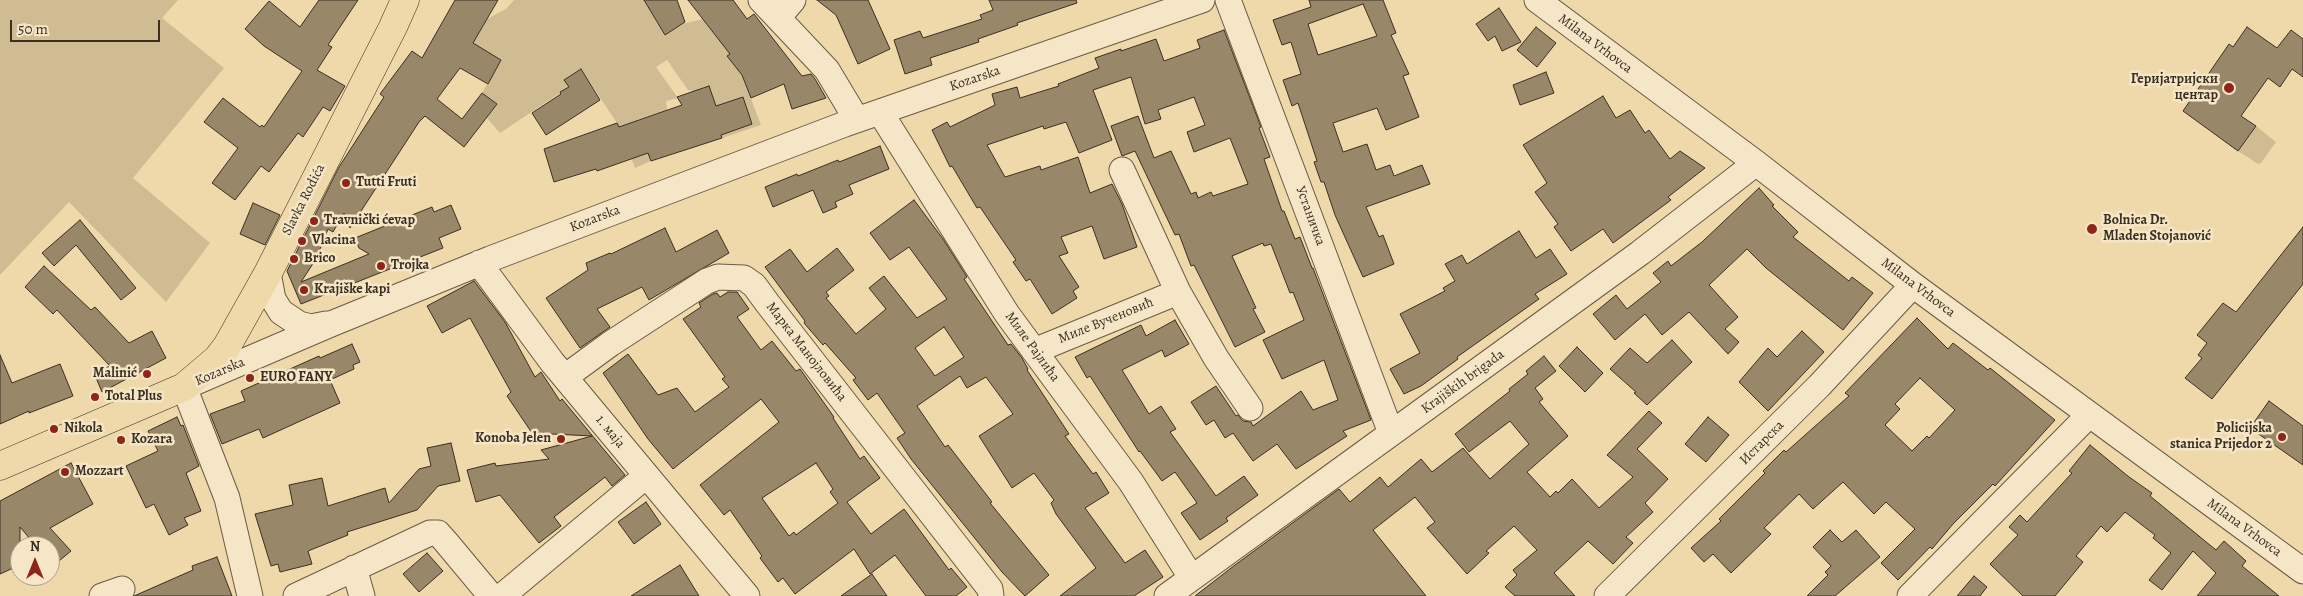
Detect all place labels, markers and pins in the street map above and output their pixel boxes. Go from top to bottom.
place label: Геријатријски центар [2131,72,2218,104]
marker: Геријатријски центар [2222,81,2236,95]
place label: Tutti Fruti [356,175,417,191]
marker: Tutti Fruti [340,177,352,189]
place label: Travnički ćevap [324,213,415,229]
place label: Bolnica Dr. Mladen Stojanović [2103,213,2211,246]
marker: Travnički ćevap [308,215,320,227]
marker: Bolnica Dr. Mladen Stojanović [2085,222,2099,236]
place label: Vlacina [312,233,356,249]
marker: Vlacina [296,235,308,247]
place label: Brico [304,251,336,267]
marker: Brico [288,253,300,265]
place label: Trojka [391,258,429,274]
marker: Trojka [375,260,387,272]
place label: Krajiške kapi [314,282,390,298]
marker: Krajiške kapi [298,284,310,296]
place label: Malinić [93,366,137,382]
marker: Malinić [141,368,153,380]
place label: EURO FANY [260,370,332,386]
marker: EURO FANY [244,372,256,384]
place label: Total Plus [105,389,162,405]
marker: Total Plus [89,391,101,403]
place label: Nikola [64,421,103,437]
place label: Policijska stanica Prijedor 2 [2170,421,2272,454]
marker: Nikola [48,423,60,435]
place label: Konoba Jelen [475,431,551,447]
marker: Policijska stanica Prijedor 2 [2276,431,2288,443]
place label: Kozara [131,432,172,448]
marker: Konoba Jelen [555,433,567,445]
marker: Kozara [115,434,127,446]
place label: Mozzart [75,464,124,480]
marker: Mozzart [59,466,71,478]

